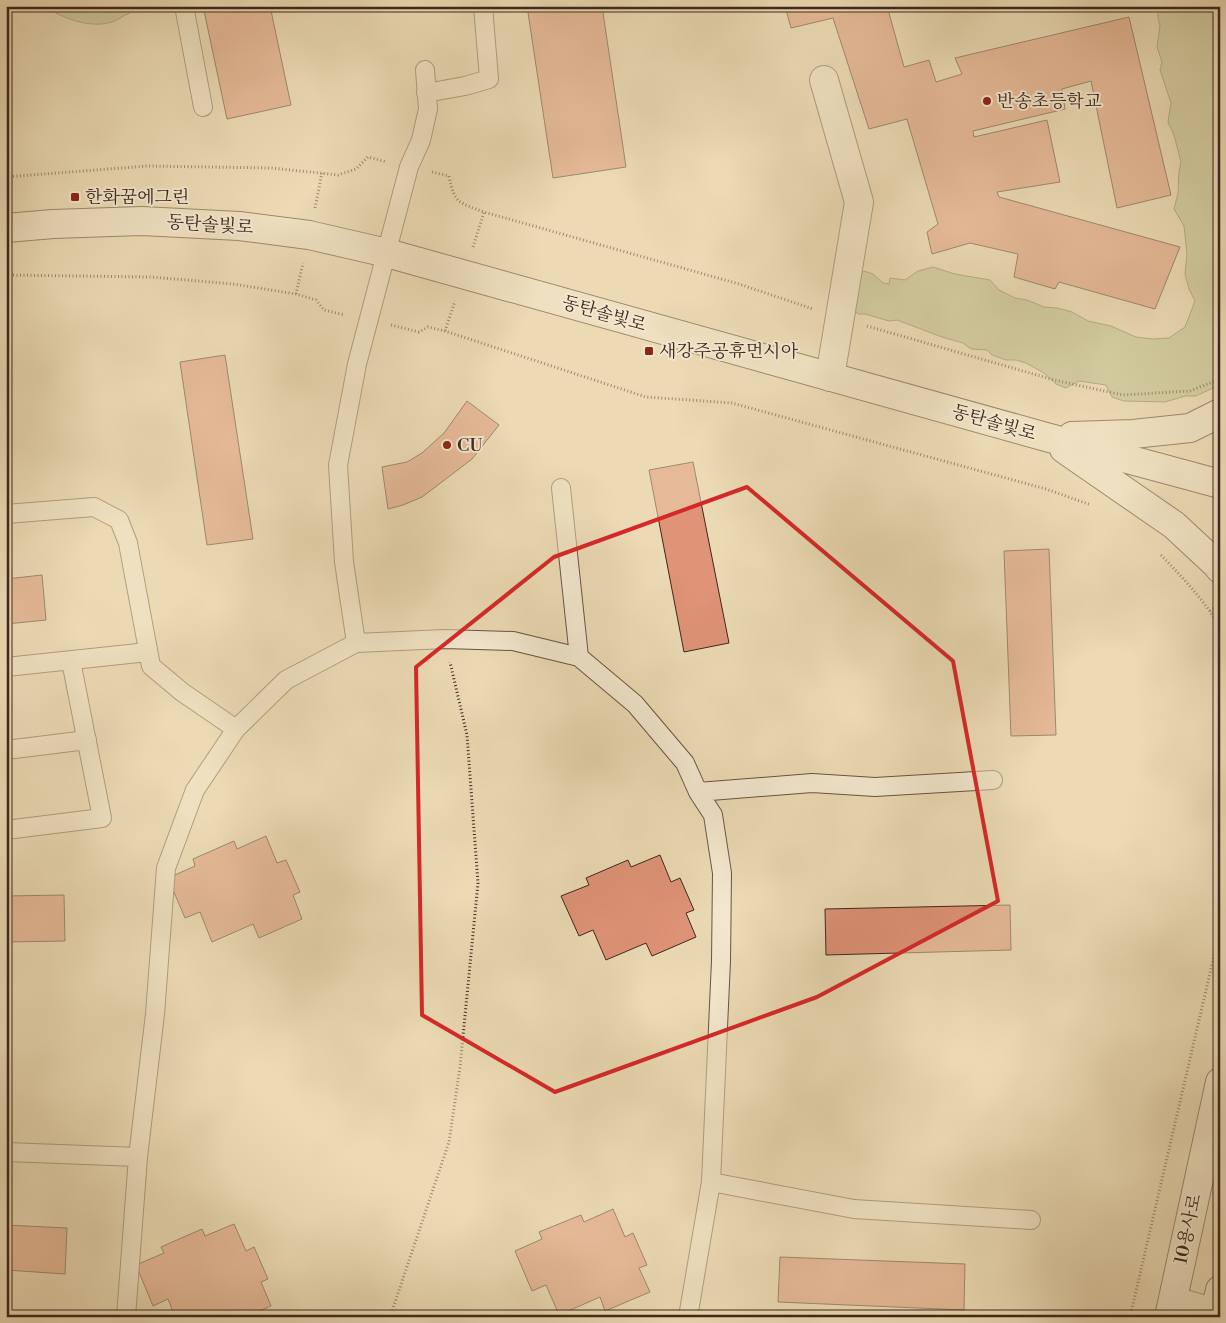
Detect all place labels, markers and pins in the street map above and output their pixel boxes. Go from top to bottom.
place label: 반송초등학교 [997,90,1102,113]
marker: 반송초등학교 [981,95,993,107]
place label: 한화꿈에그린 [85,186,189,209]
marker: 한화꿈에그린 [69,191,81,203]
place label: 새강주공휴먼시아 [659,340,799,363]
marker: 새강주공휴먼시아 [643,345,655,357]
place label: CU [457,434,483,457]
marker: CU [441,439,453,451]

